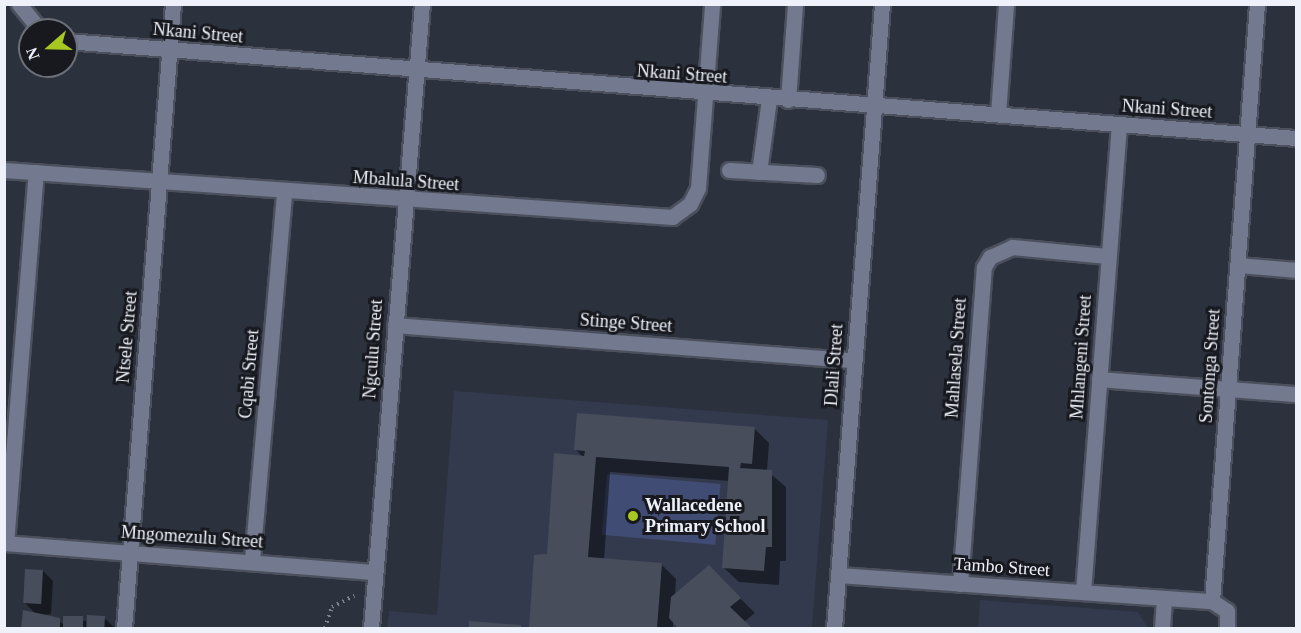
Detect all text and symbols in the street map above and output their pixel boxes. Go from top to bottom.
north arrow [18,18,78,78]
street label: Nkani Street [152,18,244,48]
text: N [23,45,42,62]
street label: Nkani Street [636,60,728,88]
street label: Nkani Street [1121,95,1213,123]
street label: Mbalula Street [352,167,460,195]
street label: Ntsele Street [112,290,142,384]
street label: Mhlangeni Street [1066,294,1096,420]
street label: Mahlasela Street [941,297,971,419]
street label: Ngculu Street [359,299,387,399]
street label: Sontonga Street [1195,308,1225,424]
street label: Stinge Street [579,309,673,337]
street label: Dlali Street [820,323,848,407]
street label: Cqabi Street [234,328,264,420]
place label: Wallacedene Primary School [645,495,765,538]
marker: Wallacedene Primary School [626,509,640,523]
street label: Mngomezulu Street [120,521,264,553]
street label: Tambo Street [953,553,1051,581]

